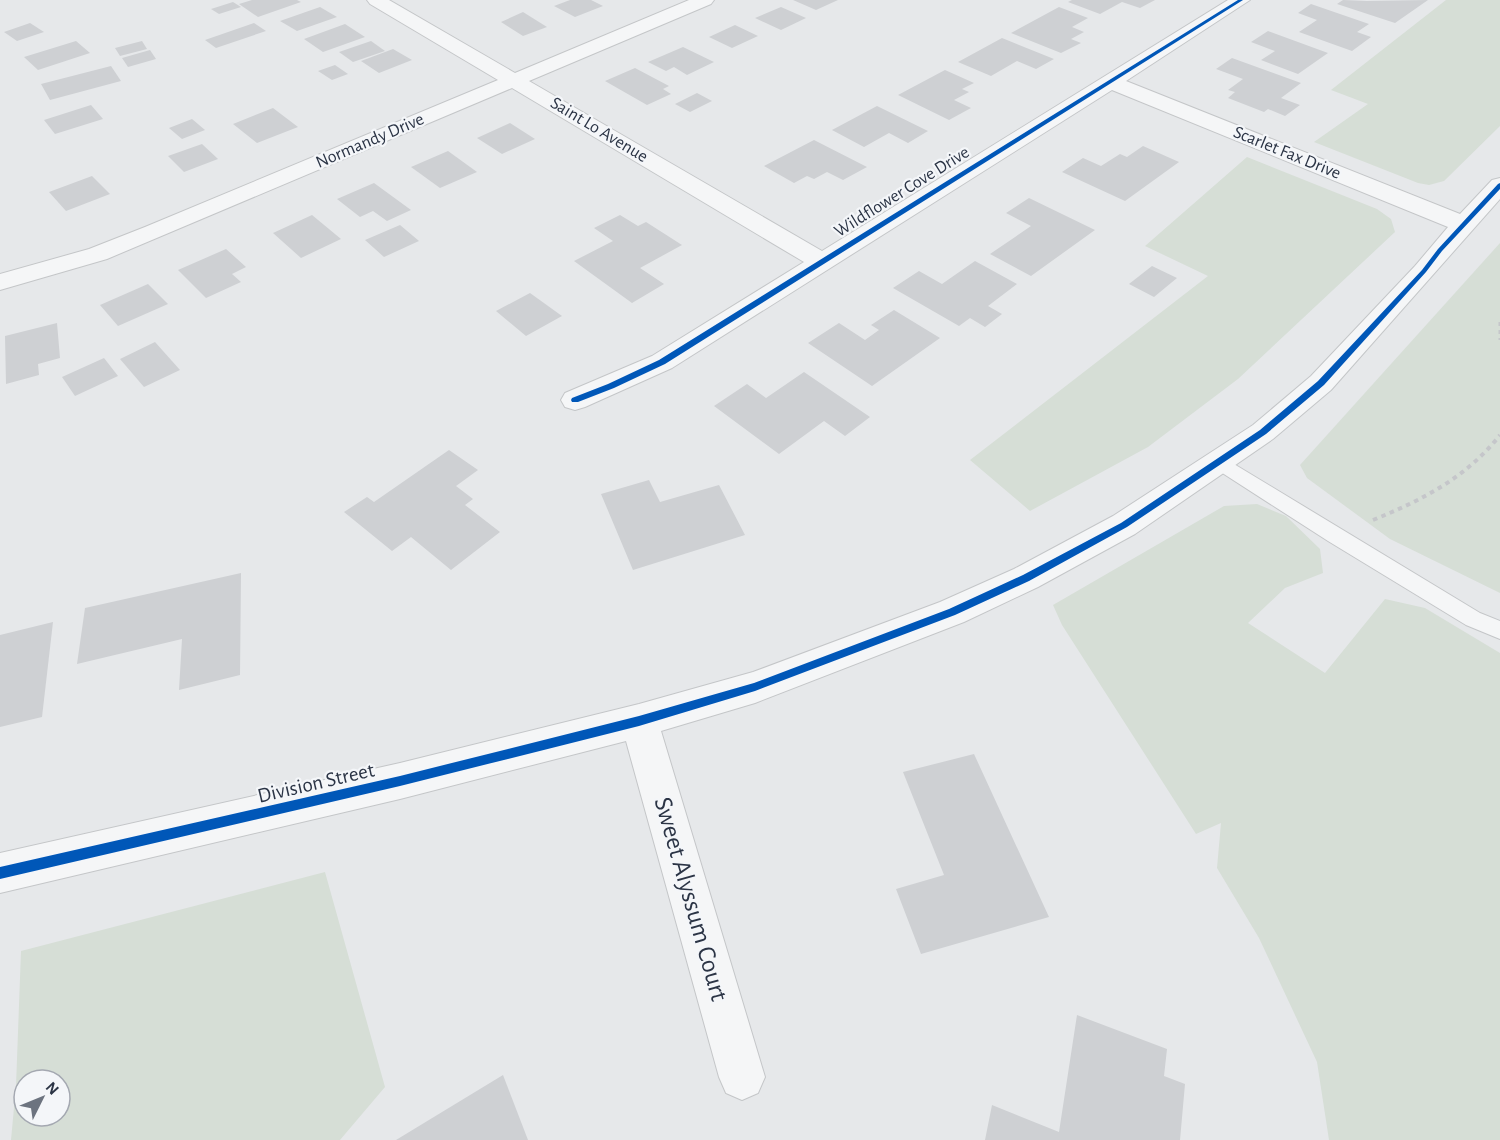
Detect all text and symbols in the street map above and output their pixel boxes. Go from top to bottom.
street label: Saint Lo Avenue [547,94,651,166]
street label: Normandy Drive [313,110,427,172]
street label: Scarlet Fax Drive [1231,123,1343,183]
street label: Wildflower Cove Drive [831,143,973,241]
street label: Division Street [256,759,377,807]
street label: Sweet Alyssum Court [649,794,733,1004]
north arrow [12,1068,72,1128]
text: N [43,1079,62,1098]

